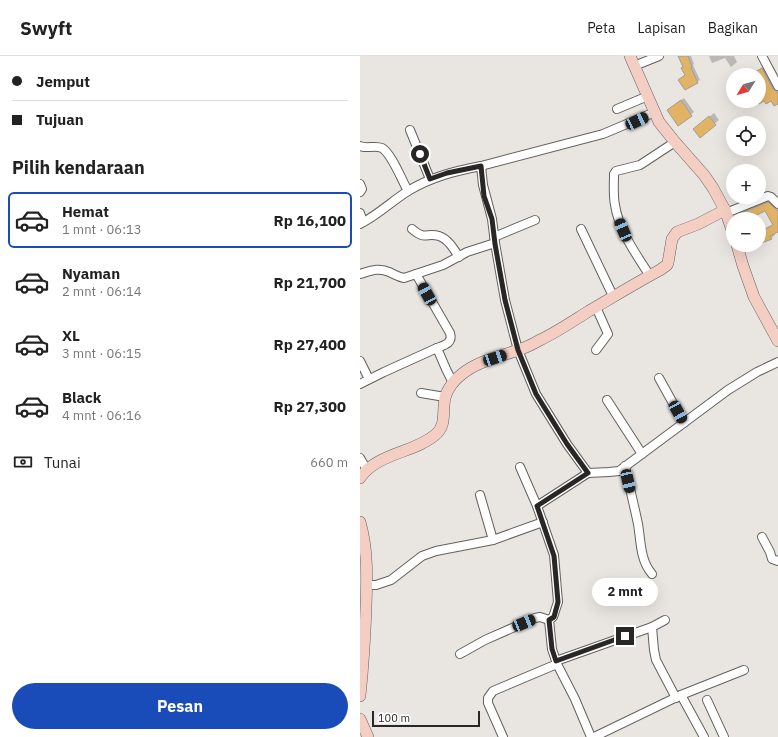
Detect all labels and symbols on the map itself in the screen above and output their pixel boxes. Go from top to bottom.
north arrow [726,68,766,108]
car [624,110,650,132]
route start [411,145,429,163]
car [613,217,633,243]
car [416,281,438,307]
car [482,349,508,367]
car [667,399,689,425]
car [619,468,637,494]
callout: 2 mnt [592,578,658,606]
car [511,613,537,633]
route end [616,627,634,645]
scale bar [372,709,480,728]

